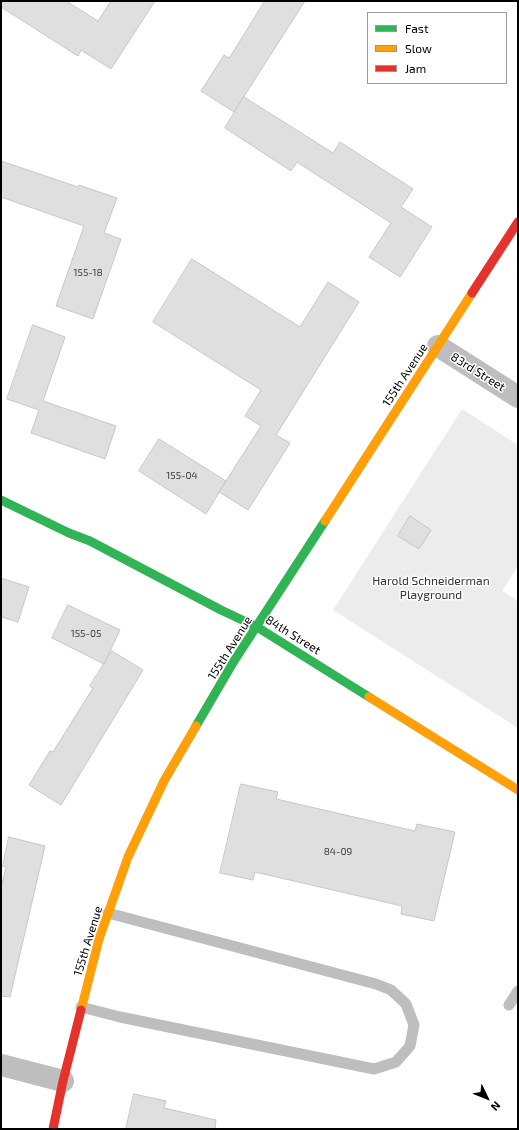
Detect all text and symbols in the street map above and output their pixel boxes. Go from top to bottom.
legend [367,12,507,84]
text: Fast [405,21,428,35]
text: Slow [405,41,432,55]
text: Jam [405,61,426,75]
house number: 155-18 [74,267,102,279]
street label: 155th Avenue [379,341,431,409]
street label: 83rd Street [448,350,508,394]
house number: 155-04 [166,470,198,482]
park label: Harold Schneiderman Playground [372,574,490,602]
street label: 84th Street [263,612,323,658]
street label: 155th Avenue [205,614,255,682]
house number: 155-05 [71,628,101,640]
house number: 84-09 [324,846,352,858]
street label: 155th Avenue [71,904,105,978]
north arrow [467,1078,507,1118]
text: N [489,1099,504,1114]

